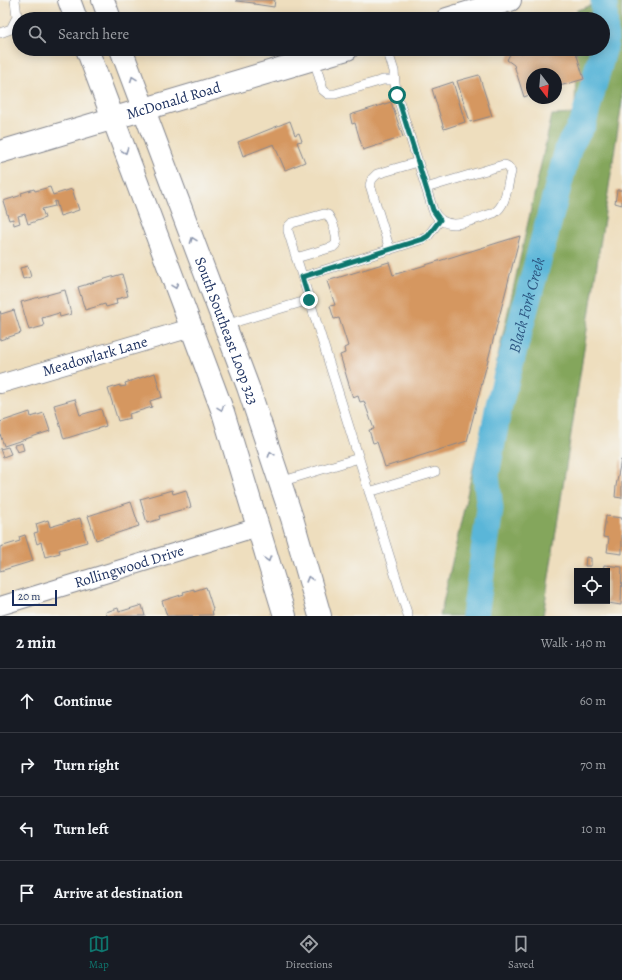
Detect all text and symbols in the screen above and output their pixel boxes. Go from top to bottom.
search box [12,12,610,56]
icon: search [26,23,48,45]
text: Search here [58,24,129,44]
north arrow [526,68,562,104]
one-way arrow [129,76,137,83]
street label: McDonald Road [124,77,224,124]
route start [388,86,406,104]
one-way arrow [120,148,128,155]
one-way arrow [190,237,198,244]
street label: South Southeast Loop 323 [190,254,263,407]
water label: Black Fork Creek [504,255,550,356]
one-way arrow [171,283,179,290]
route end [300,291,318,309]
street label: Meadowlark Lane [40,331,150,381]
one-way arrow [217,404,225,411]
one-way arrow [267,451,276,458]
street label: Rollingwood Drive [72,540,187,593]
one-way arrow [263,555,272,562]
map controls [574,568,610,604]
button: locate [574,568,610,604]
one-way arrow [305,575,314,582]
scale bar [12,588,57,607]
text: 20 m [18,589,40,604]
text: 2 min [16,631,56,654]
text: Walk · 140 m [541,634,606,651]
icon: ahead [16,690,38,712]
text: Continue [54,691,112,711]
text: 60 m [580,692,606,709]
icon: right [16,754,38,776]
text: Turn right [54,755,119,775]
text: 70 m [580,756,606,773]
icon: left [16,818,38,840]
text: Turn left [54,819,109,839]
text: 10 m [581,820,606,837]
icon: arrive [16,882,38,904]
text: Arrive at destination [54,883,183,903]
tab: Map [88,933,110,972]
tab: Directions [285,933,333,972]
tab: Saved [508,933,534,972]

